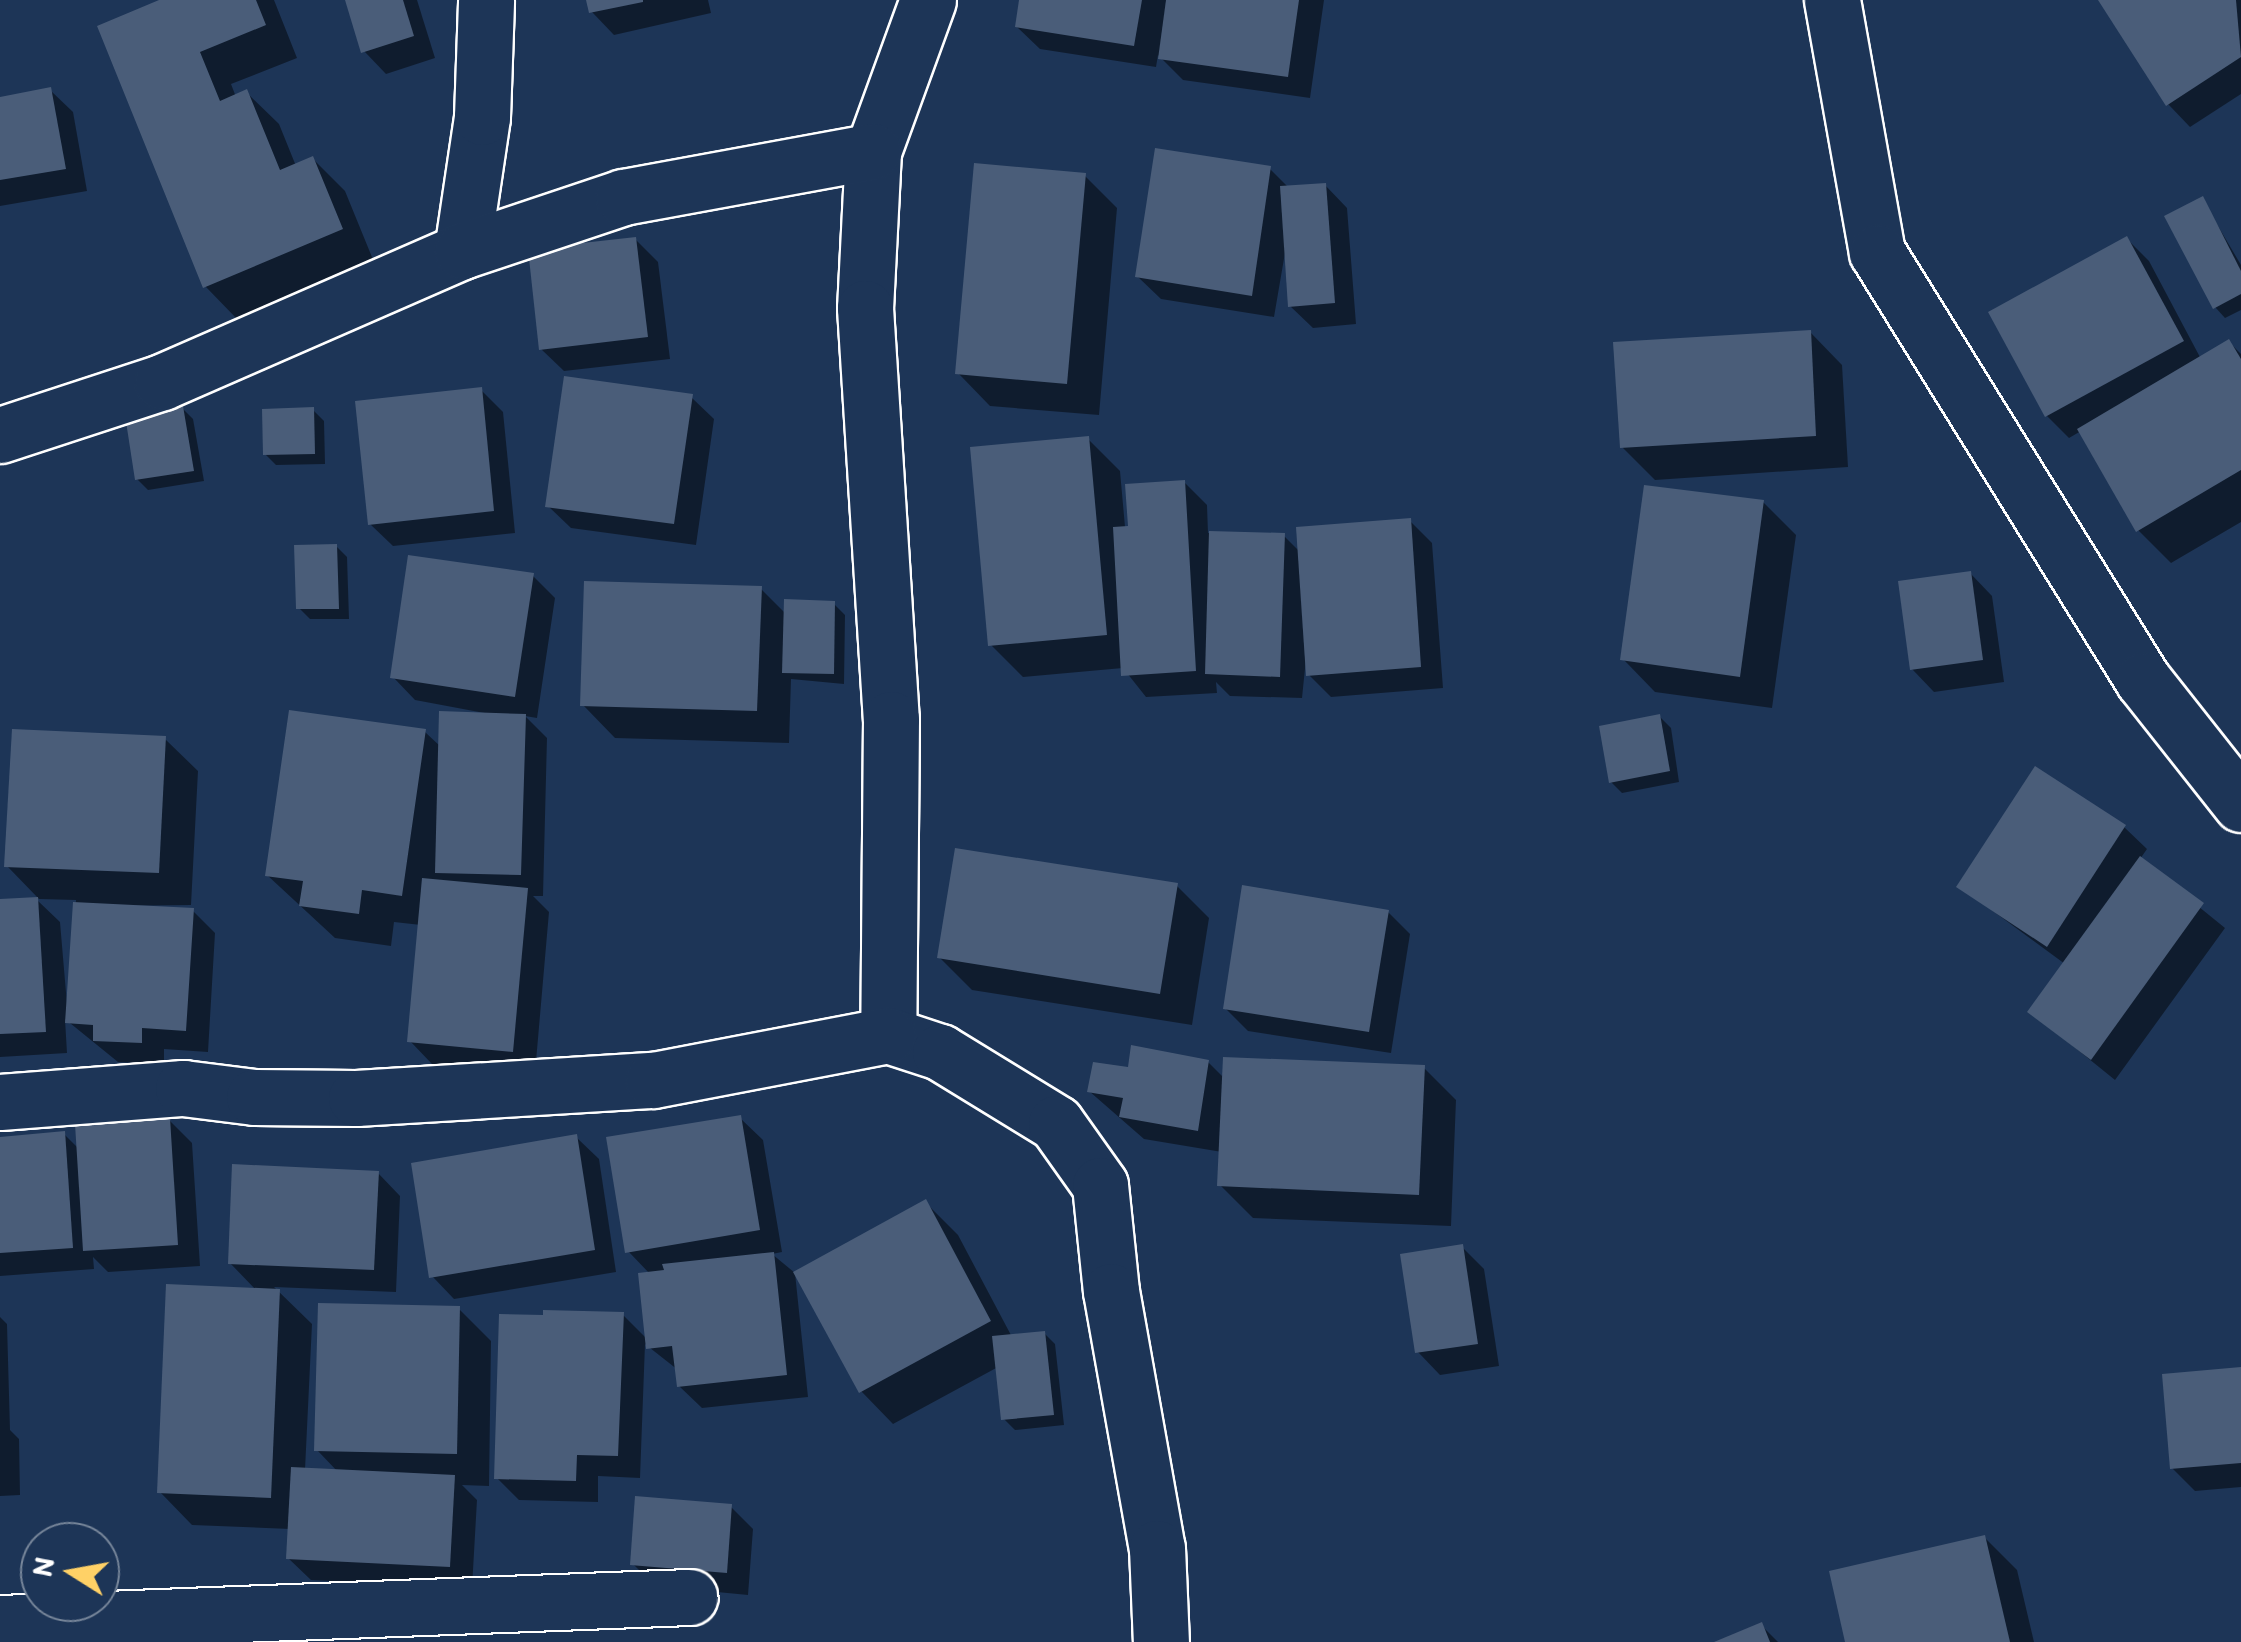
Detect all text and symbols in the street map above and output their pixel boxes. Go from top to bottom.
north arrow [20,1522,120,1622]
text: N [24,1554,61,1579]

